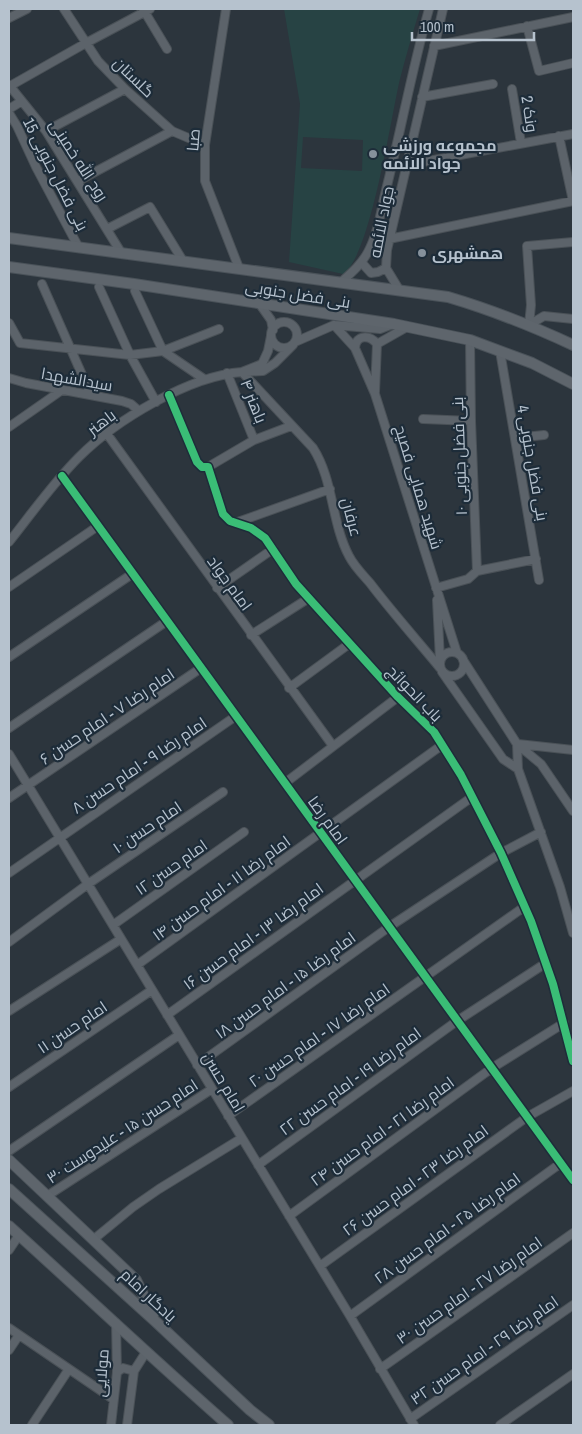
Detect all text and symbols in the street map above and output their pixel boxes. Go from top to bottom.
scale bar [412,10,534,42]
text: 100 m [420,16,454,37]
street label: گلستان [109,52,159,102]
street label: ونک 2 [516,94,544,134]
street label: بنی فضل جنوبی 15 [18,114,94,234]
street label: روح الله خمینی [43,115,114,206]
street label: صبا [181,128,205,152]
place label: مجموعه ورزشی جواد الائمه [383,134,497,174]
marker: مجموعه ورزشی جواد الائمه [367,148,379,160]
street label: جواد الائمه [363,184,399,260]
place label: همشهری [432,242,503,264]
marker: همشهری [416,247,428,259]
street label: بنی فضل جنوبی [244,275,352,313]
street label: سیدالشهدا [39,362,115,396]
street label: باهنر ۴ [235,376,273,426]
street label: بنی فضل جنوبی ۱۰ [446,396,472,516]
street label: بنی فضل جنوبی 4 [512,403,554,523]
street label: باهنر [81,404,120,441]
street label: شهید همایی فصیح [389,422,448,552]
street label: عرفان [336,495,368,539]
street label: امام جواد [202,551,257,616]
street label: باب الحوائج [382,660,448,727]
street label: امام رضا ۷ - امام حسن ۶ [35,663,179,770]
street label: امام رضا ۹ - امام حسن ۸ [67,711,212,819]
street label: امام رضا [302,791,353,849]
street label: امام حسن ۱۰ [108,796,187,859]
street label: امام رضا ۱۱ - امام حسن ۱۴ [147,830,295,946]
street label: امام حسن ۱۲ [130,834,212,901]
street label: امام رضا ۱۳ - امام حسن ۱۶ [178,877,328,995]
street label: امام رضا ۱۵ - امام حسن ۱۸ [210,926,360,1044]
street label: امام رضا ۱۷ - امام حسن ۲۰ [244,978,395,1093]
street label: امام حسن ۱۱ [33,995,112,1059]
street label: امام رضا ۱۹ - امام حسن ۲۲ [275,1022,426,1141]
street label: امام حسن [197,1048,251,1117]
street label: امام رضا ۲۱ - امام حسن ۲۴ [306,1071,459,1192]
street label: امام حسن ۱۵ - علیدوست ۳۰ [42,1074,203,1189]
street label: امام رضا ۲۳ - امام حسن ۲۶ [337,1119,493,1241]
street label: امام رضا ۲۵ - امام حسن ۲۸ [369,1167,525,1289]
street label: امام رضا ۲۷ - امام حسن ۳۰ [392,1231,547,1350]
street label: یادگار امام [115,1263,182,1328]
street label: امام رضا ۲۹ - امام حسن ۳۲ [405,1290,563,1410]
street label: مولایی [88,1348,114,1398]

